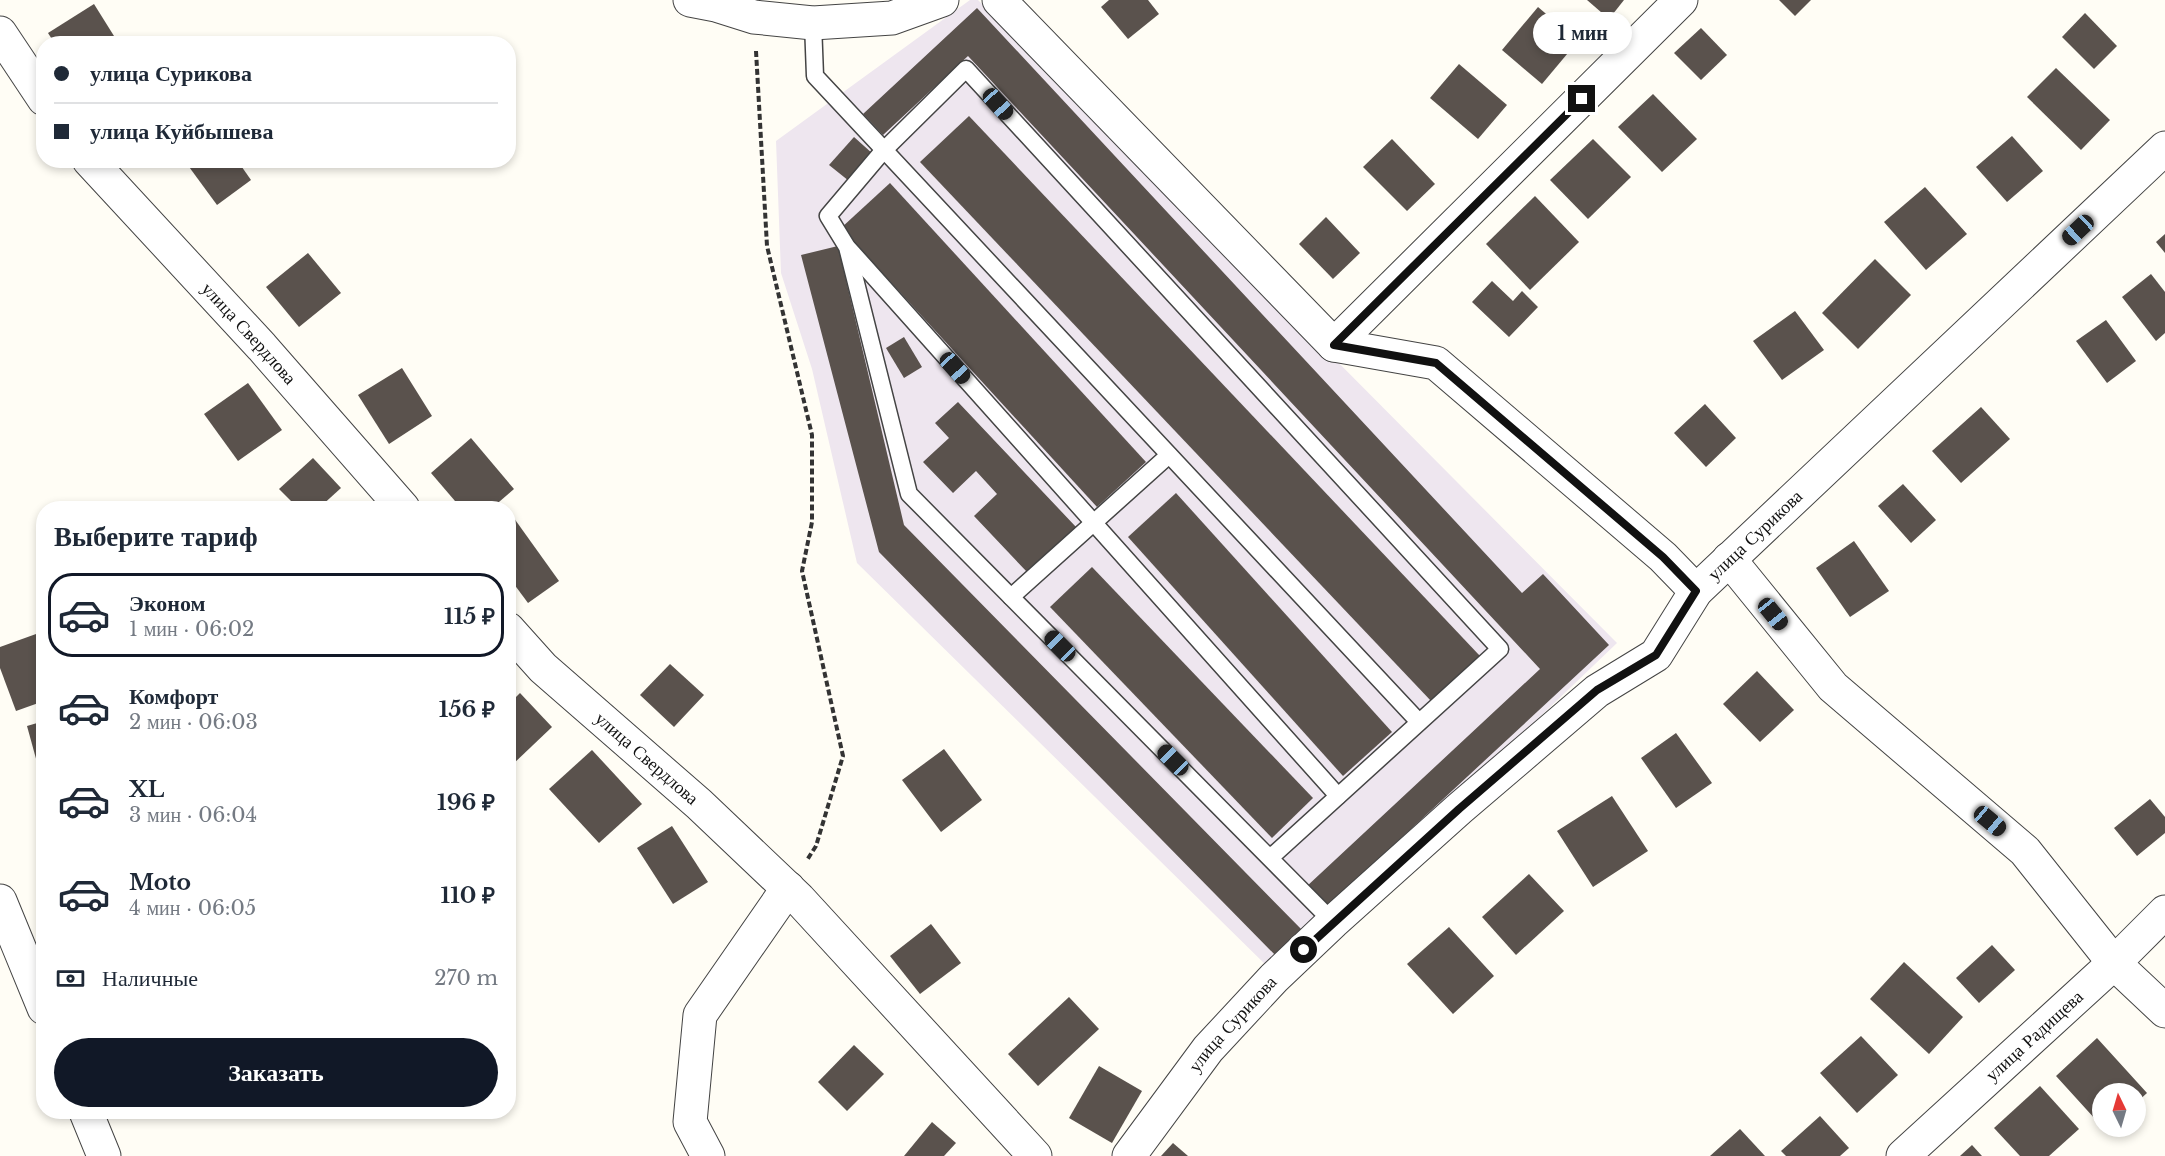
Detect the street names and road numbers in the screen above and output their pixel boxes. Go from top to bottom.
street label: улица Свердлова [197,278,301,389]
street label: улица Сурикова [1703,485,1807,585]
street label: улица Свердлова [590,707,703,810]
street label: улица Сурикова [1184,971,1281,1076]
street label: улица Радищева [1981,986,2088,1086]

